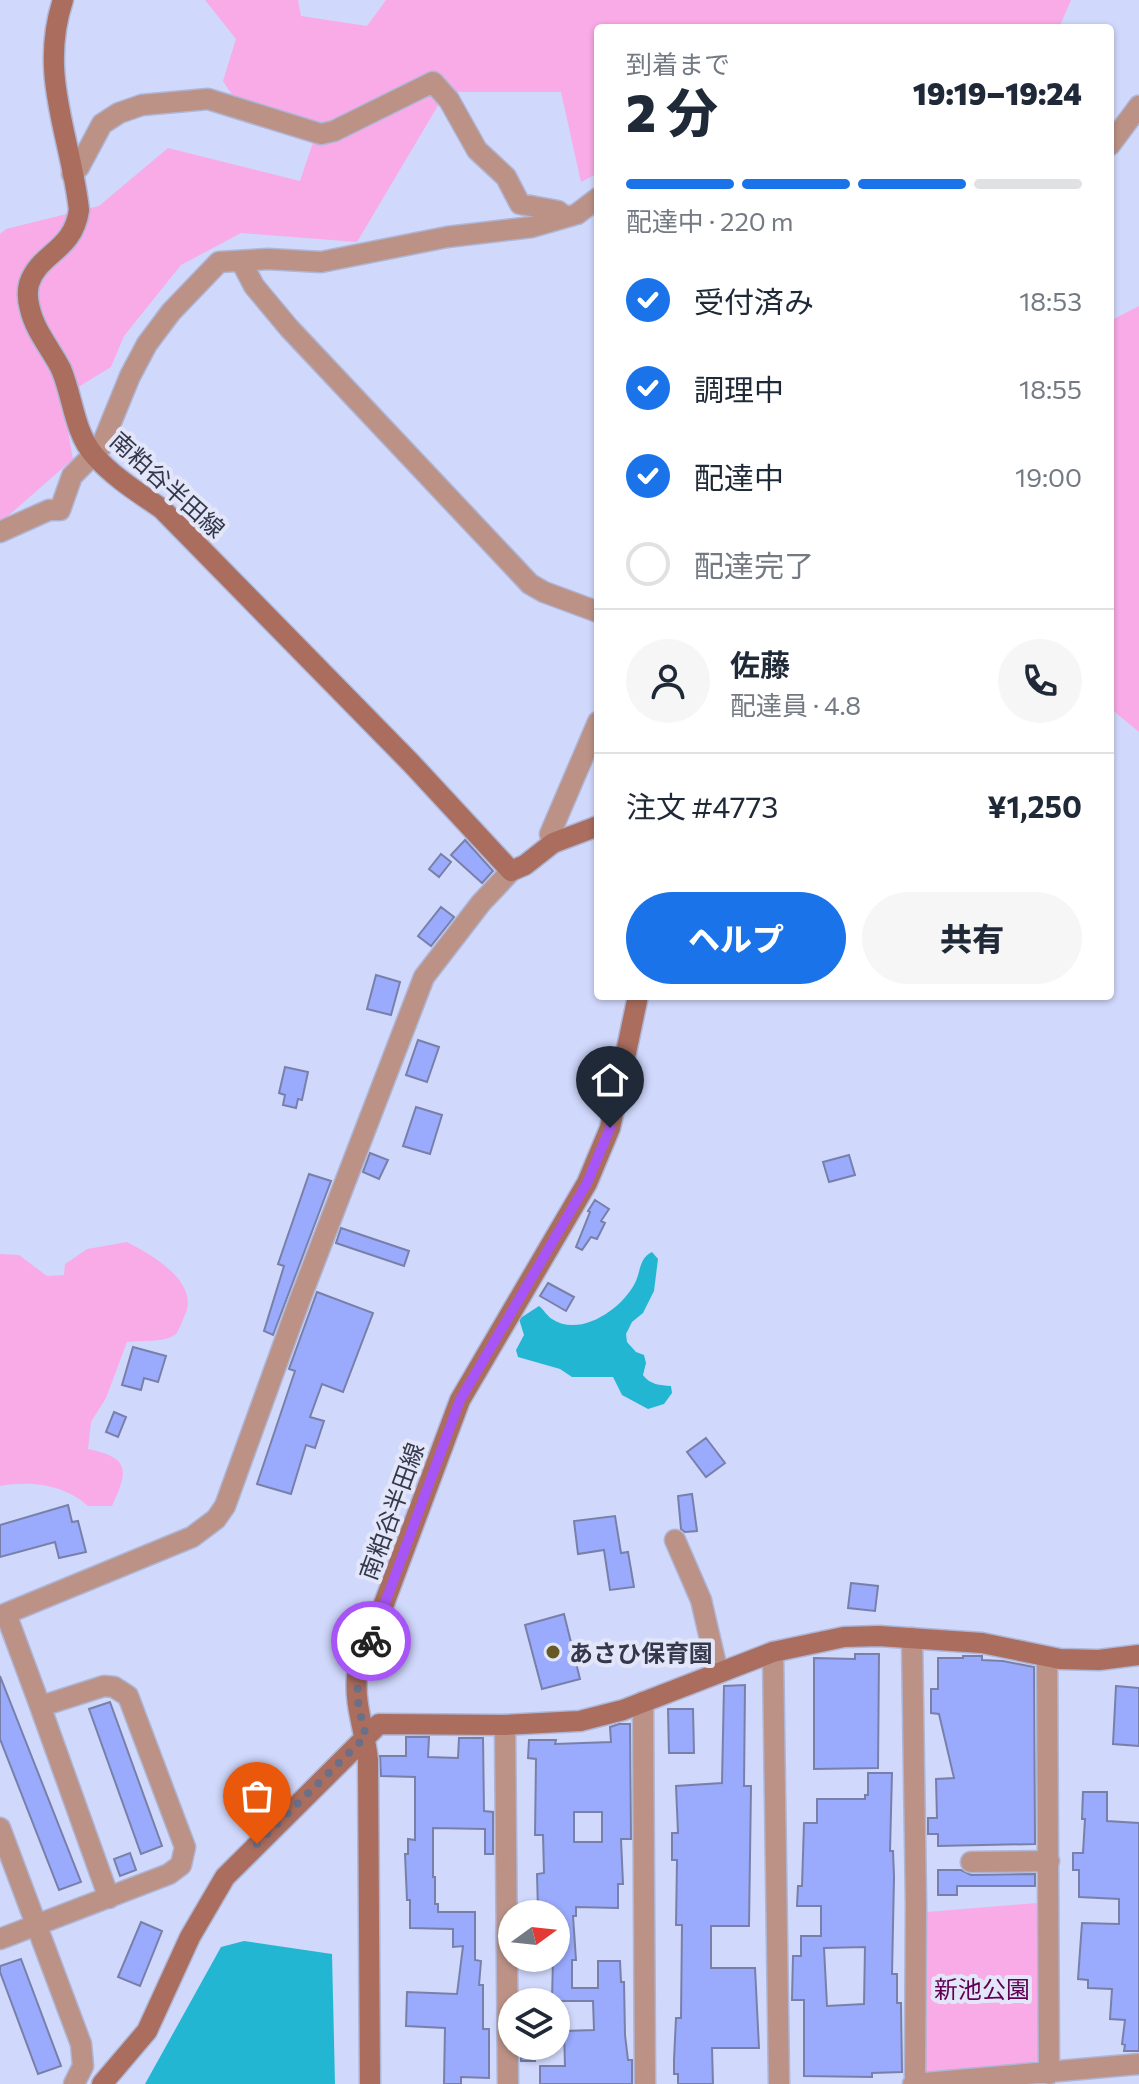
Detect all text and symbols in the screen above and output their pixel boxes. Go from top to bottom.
text: 到着まで [626,48,730,79]
text: 19:19–19:24 [913,74,1082,111]
text: 2 分 [626,79,718,143]
text: 配達中 · 220 m [626,205,794,236]
icon: check [626,278,670,322]
text: 受付済み [694,282,814,319]
text: 18:53 [1019,285,1082,316]
icon: check [626,366,670,410]
text: 調理中 [694,370,784,407]
text: 18:55 [1019,373,1082,404]
street label: 南粕谷半田線 [105,425,231,543]
icon: check [626,454,670,498]
text: 配達中 [694,458,784,495]
text: 19:00 [1015,461,1082,492]
text: 配達完了 [694,546,814,583]
button: person [626,639,710,723]
button: phone [998,639,1082,723]
text: 佐藤 [730,645,790,682]
text: 配達員 · 4.8 [730,689,861,720]
text: 注文 #4773 [626,787,778,824]
text: ¥1,250 [987,787,1082,824]
button: ヘルプ [626,892,846,984]
button: 共有 [862,892,1082,984]
pin [576,1046,644,1128]
icon: home [588,1058,632,1102]
street label: 南粕谷半田線 [353,1438,429,1584]
courier [331,1601,411,1681]
icon: bike [349,1619,393,1663]
place label: あさひ保育園 [569,1638,713,1667]
marker: あさひ保育園 [544,1643,562,1661]
pin [223,1762,291,1844]
icon: bag [235,1774,279,1818]
north arrow [498,1900,570,1972]
map controls [498,1900,570,2060]
park label: 新池公園 [934,1974,1030,2003]
button: layers [498,1988,570,2060]

